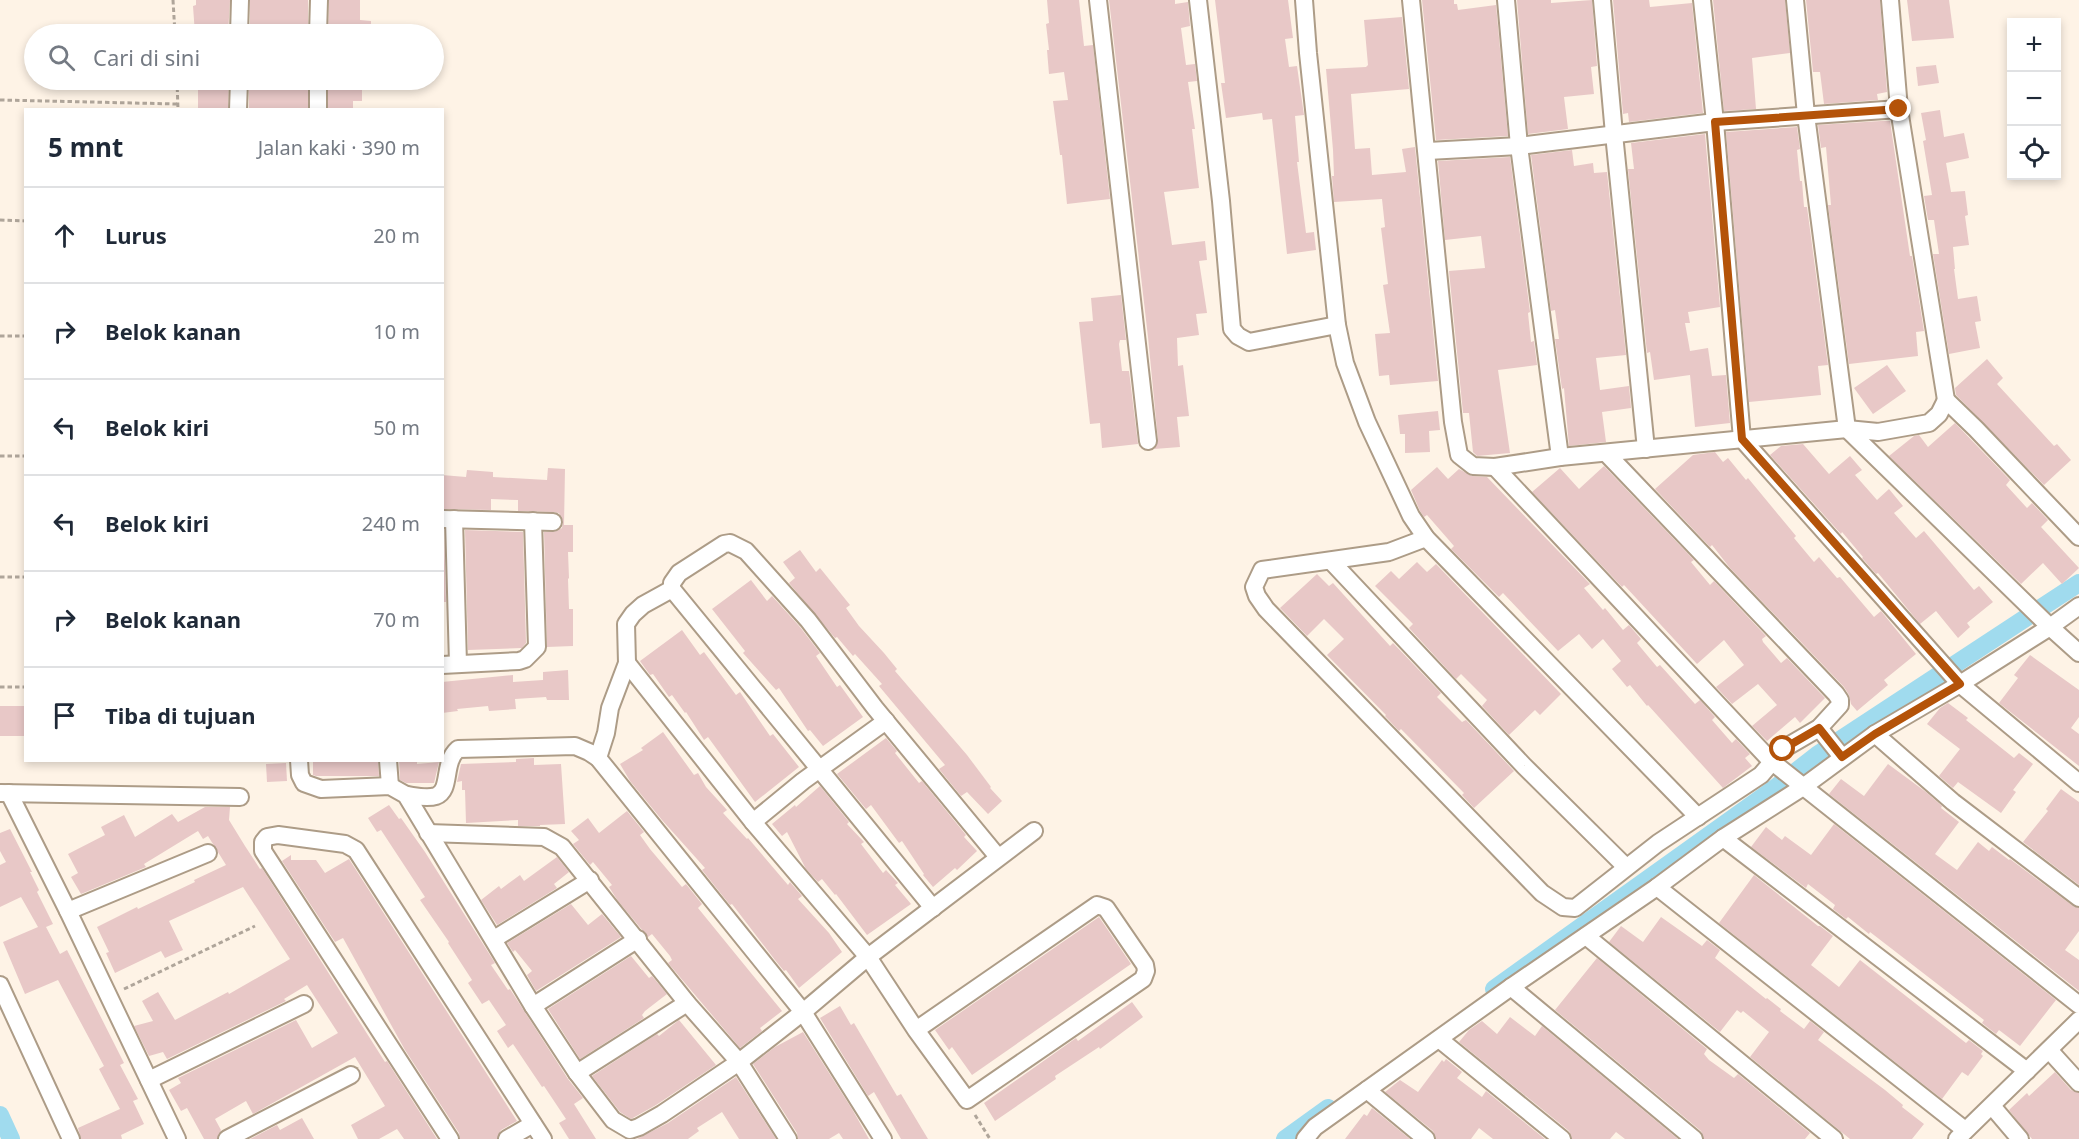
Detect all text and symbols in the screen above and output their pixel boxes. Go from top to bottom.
map controls [2007,18,2061,180]
button: + [2007,18,2061,72]
search box [24,24,444,90]
icon: search [45,41,78,74]
text: Cari di sini [93,42,200,72]
button: − [2007,72,2061,126]
route end [1885,95,1911,121]
button: locate [2007,126,2061,180]
text: 5 mnt [48,129,123,165]
text: Jalan kaki · 390 m [258,134,420,161]
icon: ahead [48,219,81,252]
text: Lurus [105,220,167,250]
text: 20 m [373,222,420,249]
icon: right [48,315,81,348]
text: Belok kanan [105,316,241,346]
text: 10 m [373,318,420,345]
icon: left [48,411,81,444]
text: Belok kiri [105,412,209,442]
text: 50 m [373,414,420,441]
icon: left [48,507,81,540]
text: Belok kiri [105,508,209,538]
text: 240 m [362,510,420,537]
icon: right [48,603,81,636]
text: Belok kanan [105,604,241,634]
text: 70 m [373,606,420,633]
icon: arrive [48,699,81,732]
text: Tiba di tujuan [105,700,255,730]
route start [1769,735,1795,761]

